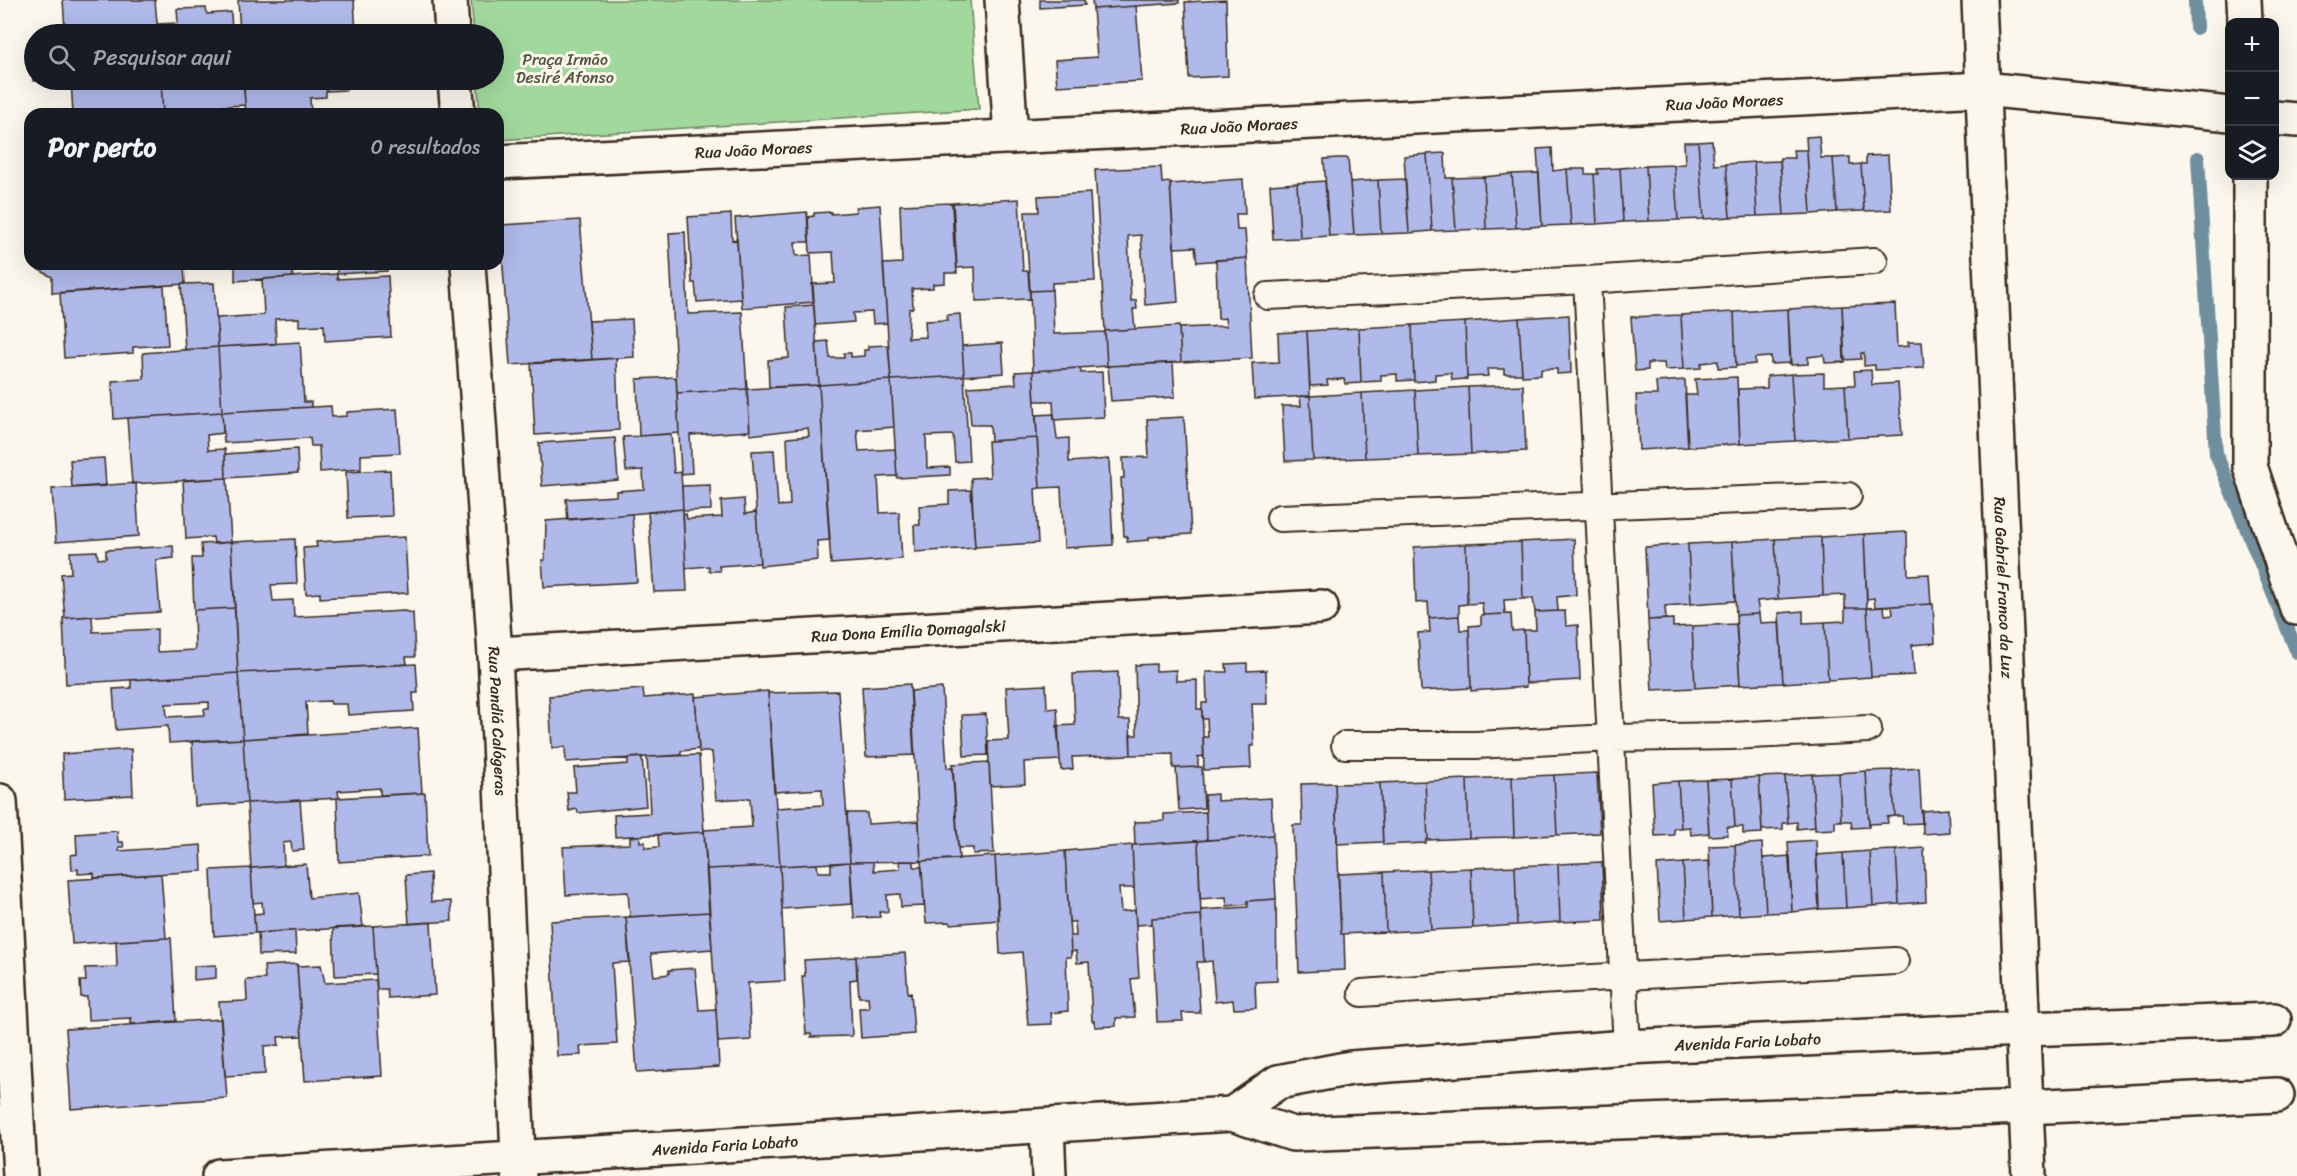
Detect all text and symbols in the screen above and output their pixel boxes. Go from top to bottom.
map controls [2225,18,2279,180]
button: + [2225,18,2279,72]
search box [24,24,504,90]
text: Pesquisar aqui [93,38,231,77]
icon: search [45,41,78,74]
park label: Praça Irmão Desiré Afonso [516,45,614,92]
button: − [2225,72,2279,126]
street label: Rua João Moraes [1665,84,1785,119]
street label: Rua João Moraes [1180,108,1299,143]
text: Por perto [48,124,156,170]
button: layers [2225,126,2279,180]
text: 0 resultados [370,130,480,165]
street label: Rua João Moraes [694,132,814,167]
street label: Rua Gabriel Franco da Luz [1986,496,2022,679]
street label: Rua Dona Emília Domagalski [810,610,1007,650]
street label: Rua Pandiá Calógeras [480,645,516,797]
street label: Avenida Faria Lobato [1673,1024,1822,1059]
street label: Avenida Faria Lobato [650,1126,799,1164]

